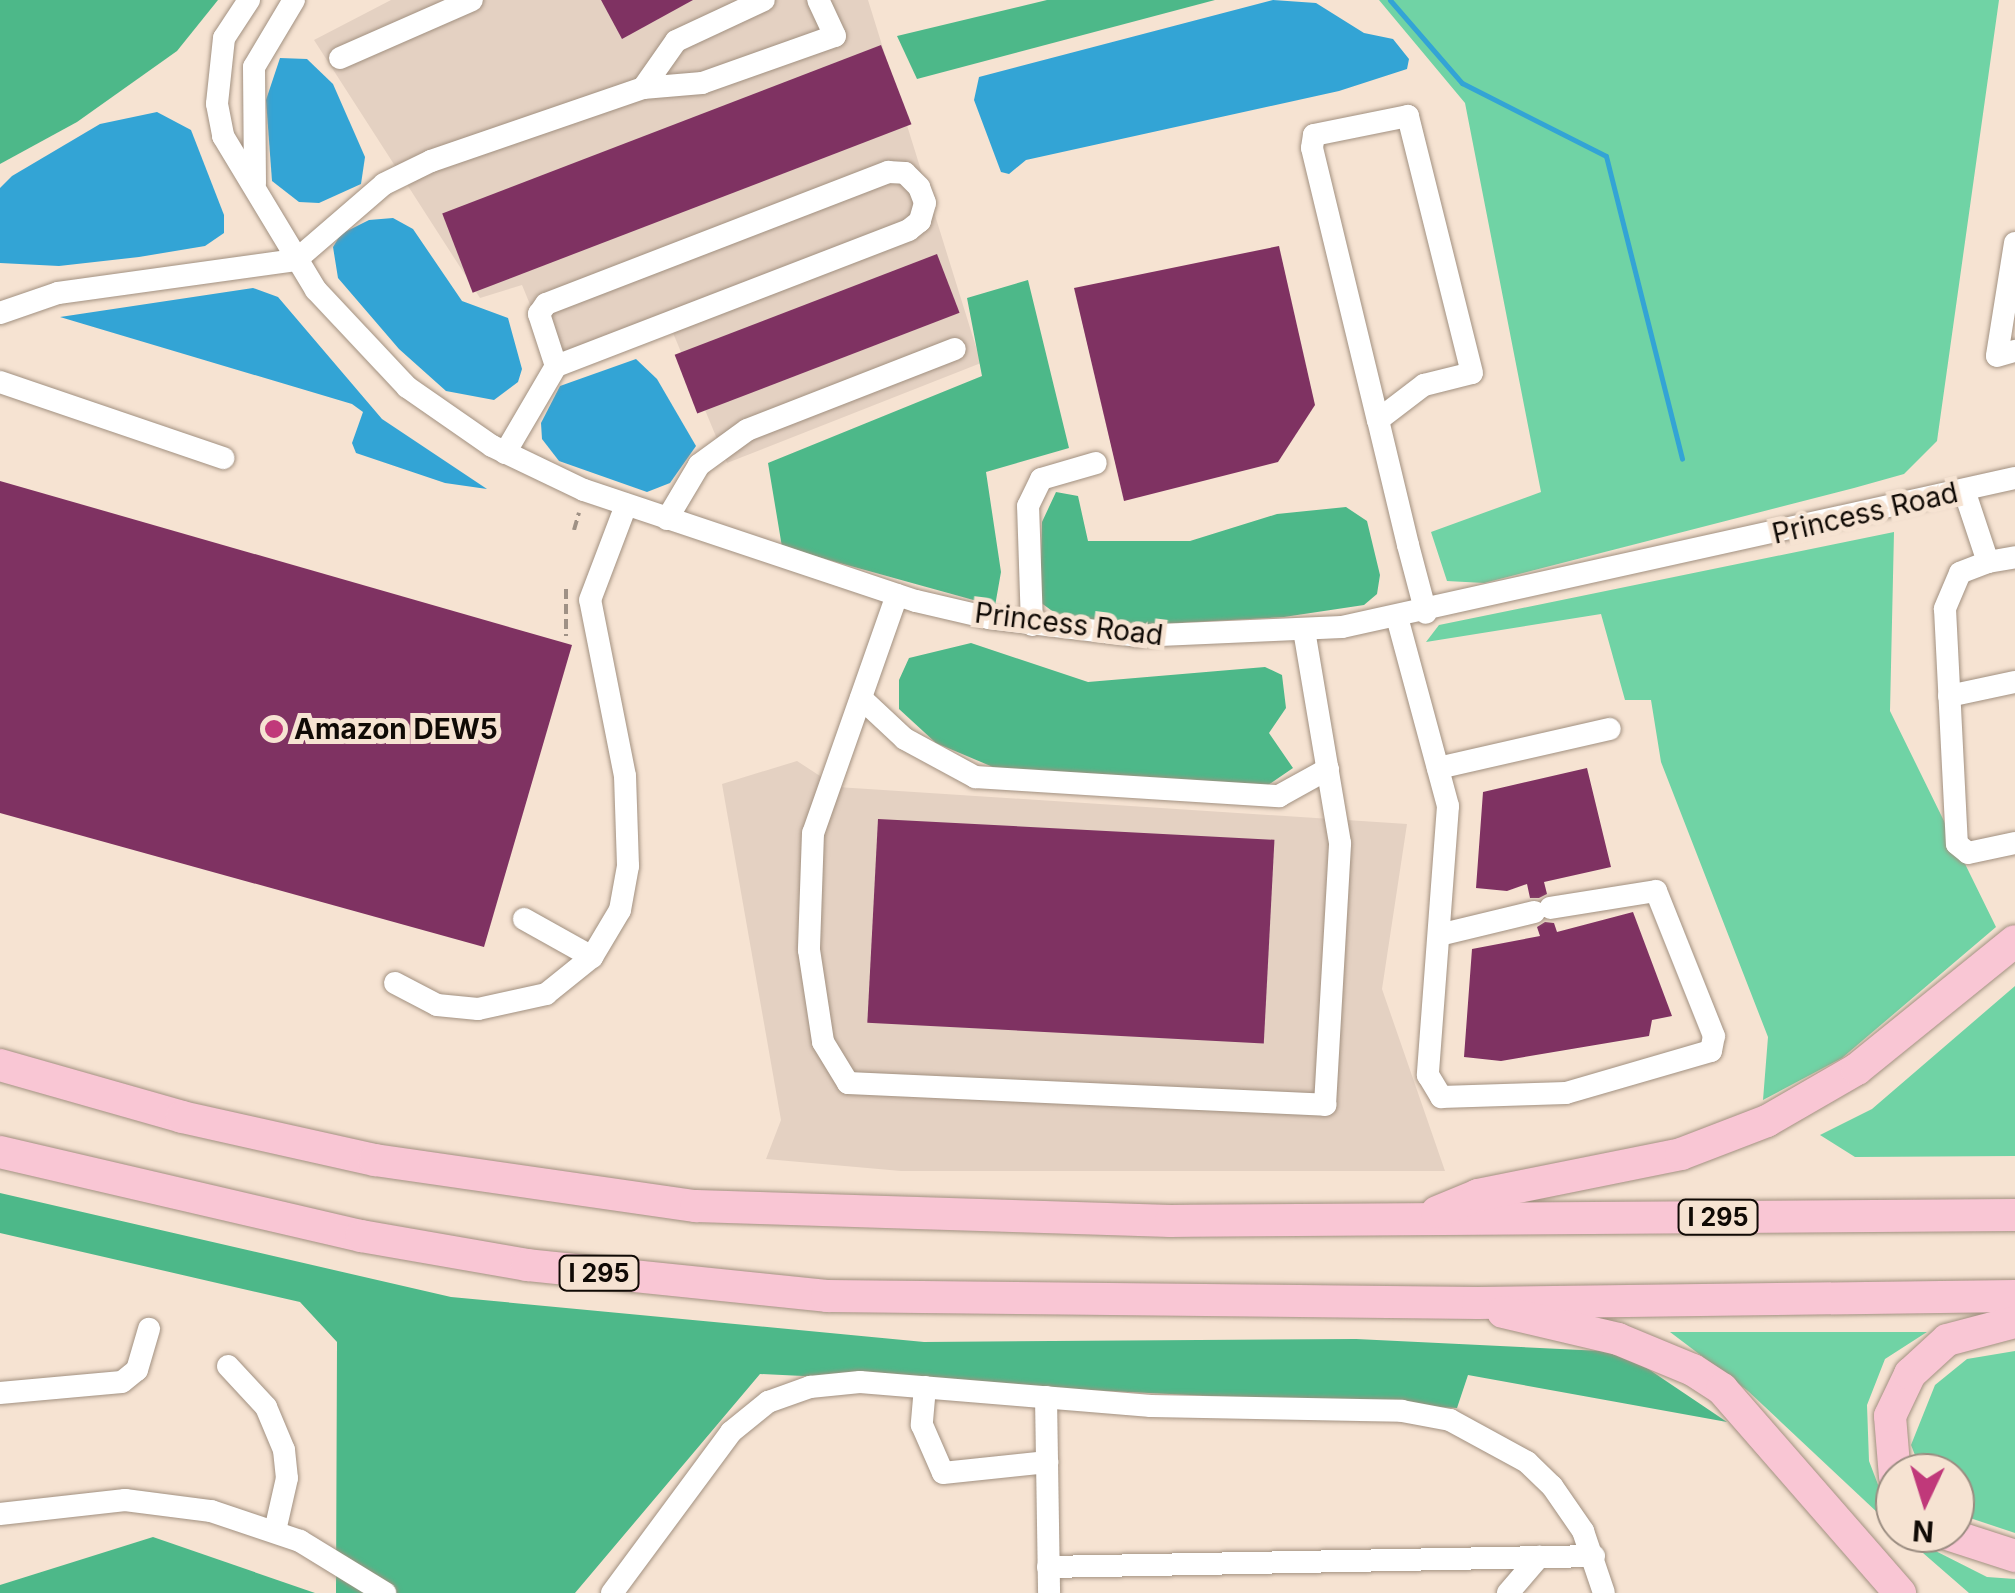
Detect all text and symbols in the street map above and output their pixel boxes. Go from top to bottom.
street label: Princess Road [1769,475,1961,551]
street label: Princess Road [973,596,1165,652]
place label: Amazon DEW5 [294,712,498,746]
marker: Amazon DEW5 [263,718,285,740]
road number: I 295 [1676,1197,1760,1237]
road number: I 295 [556,1253,642,1293]
north arrow [1875,1453,1975,1553]
text: N [1911,1513,1935,1549]

